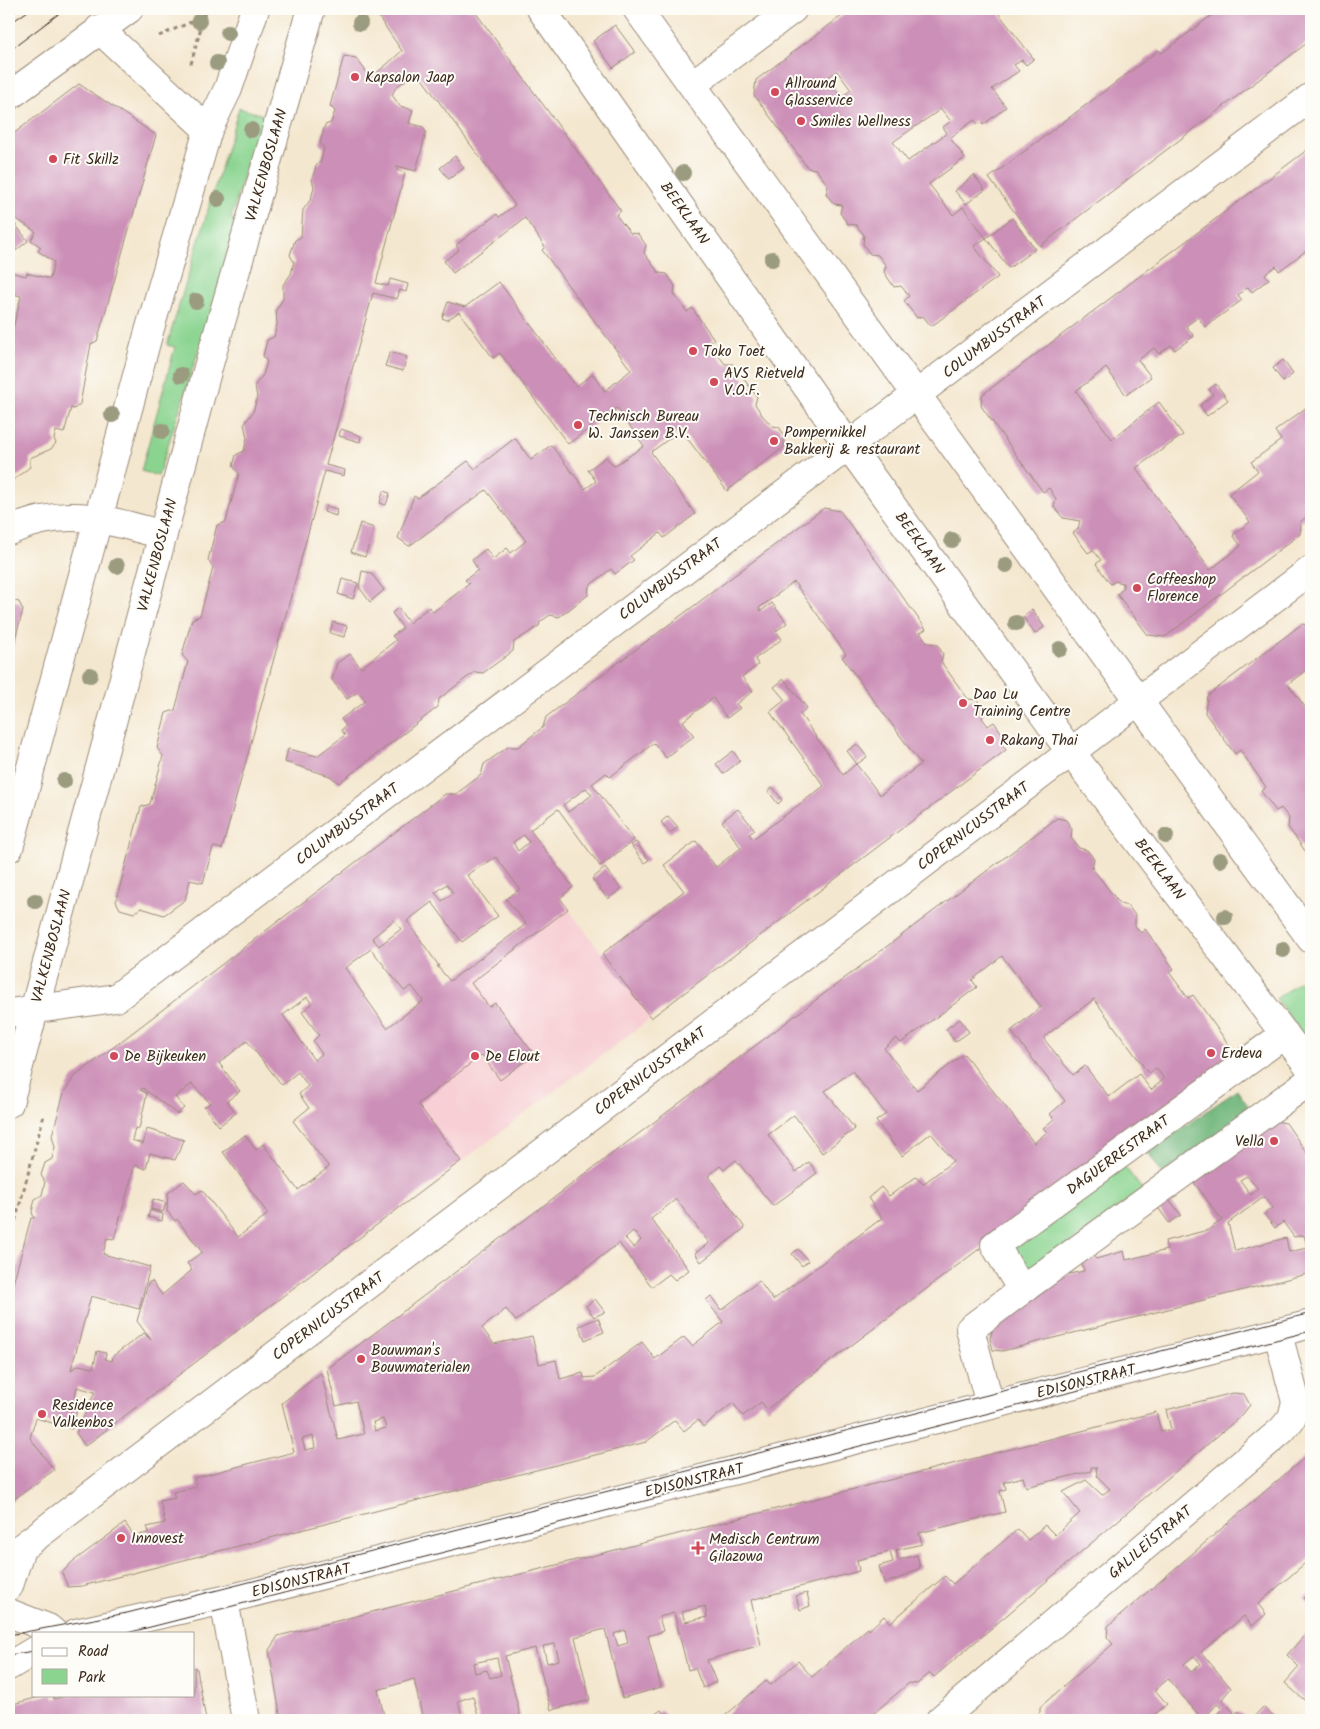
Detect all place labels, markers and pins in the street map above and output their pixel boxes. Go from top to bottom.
place label: Kapsalon Jaap [365,66,454,90]
marker: Kapsalon Jaap [349,71,361,83]
place label: Allround Glasservice [785,72,853,113]
marker: Allround Glasservice [769,86,781,98]
place label: Smiles Wellness [811,110,911,134]
marker: Smiles Wellness [795,115,807,127]
place label: Fit Skillz [63,148,119,172]
marker: Fit Skillz [47,153,59,165]
place label: Toko Toet [703,340,765,364]
marker: Toko Toet [687,345,699,357]
place label: AVS Rietveld V.O.F. [724,362,805,403]
marker: AVS Rietveld V.O.F. [708,376,720,388]
place label: Technisch Bureau W. Janssen B.V. [588,405,699,446]
marker: Technisch Bureau W. Janssen B.V. [572,419,584,431]
place label: Pompernikkel Bakkerij & restaurant [784,421,921,462]
marker: Pompernikkel Bakkerij & restaurant [768,435,780,447]
place label: Coffeeshop Florence [1147,568,1216,609]
marker: Coffeeshop Florence [1131,582,1143,594]
place label: Dao Lu Training Centre [973,683,1071,724]
marker: Dao Lu Training Centre [957,697,969,709]
place label: Rakang Thai [1000,729,1079,753]
marker: Rakang Thai [984,734,996,746]
place label: Erdeva [1221,1042,1262,1066]
place label: De Bijkeuken [124,1045,206,1069]
place label: De Elout [485,1045,540,1069]
marker: Erdeva [1205,1047,1217,1059]
marker: De Bijkeuken [108,1050,120,1062]
marker: De Elout [469,1050,481,1062]
place label: Vella [1235,1130,1264,1154]
marker: Vella [1268,1135,1280,1147]
place label: Bouwman's Bouwmaterialen [371,1339,470,1380]
marker: Bouwman's Bouwmaterialen [355,1353,367,1365]
place label: Residence Valkenbos [52,1394,114,1435]
marker: Residence Valkenbos [36,1408,48,1420]
place label: Innovest [131,1527,184,1551]
place label: Medisch Centrum Gilazowa [709,1528,819,1569]
marker: Innovest [115,1532,127,1544]
marker: Medisch Centrum Gilazowa [691,1541,705,1555]

